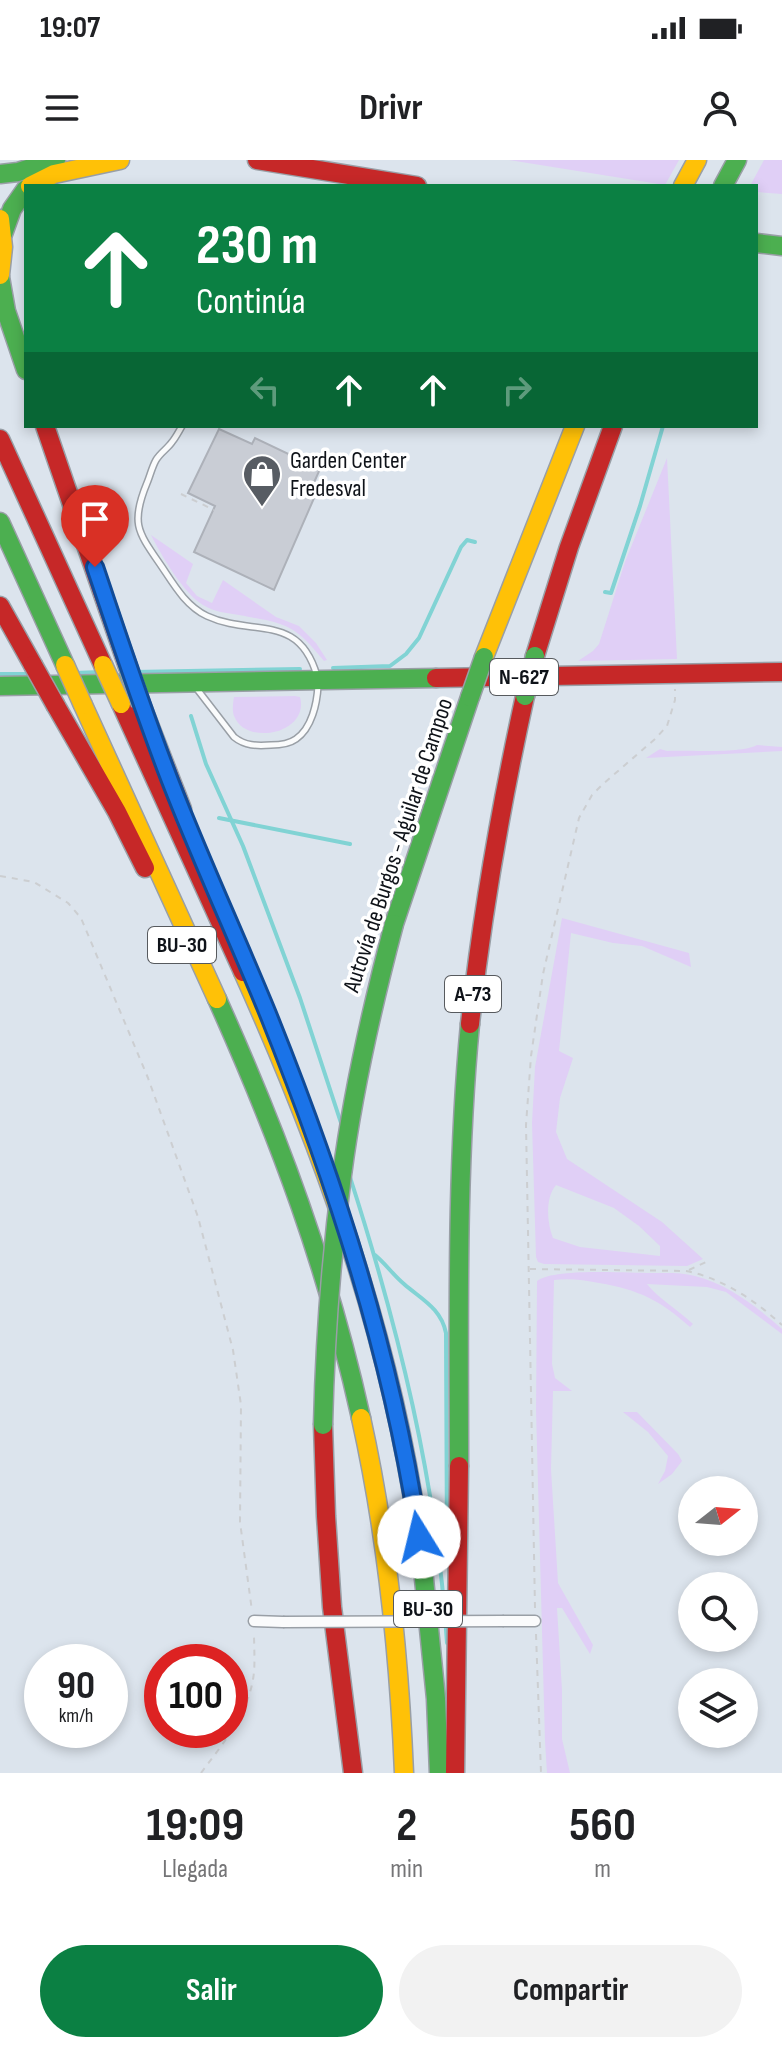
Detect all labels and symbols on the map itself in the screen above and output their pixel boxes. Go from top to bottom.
place label: Garden Center Fredesval [290,446,407,503]
shop icon: Garden Center Fredesval [241,453,283,508]
pin [61,485,129,567]
road number: N-627 [490,659,558,695]
street label: Autovía de Burgos - Aguilar de Campoo [336,694,459,997]
road number: BU-30 [148,927,216,963]
road number: A-73 [445,976,501,1012]
north arrow [678,1476,758,1556]
position arrow [377,1495,461,1579]
road number: BU-30 [394,1591,462,1627]
speed limit sign: 100 [144,1644,248,1748]

